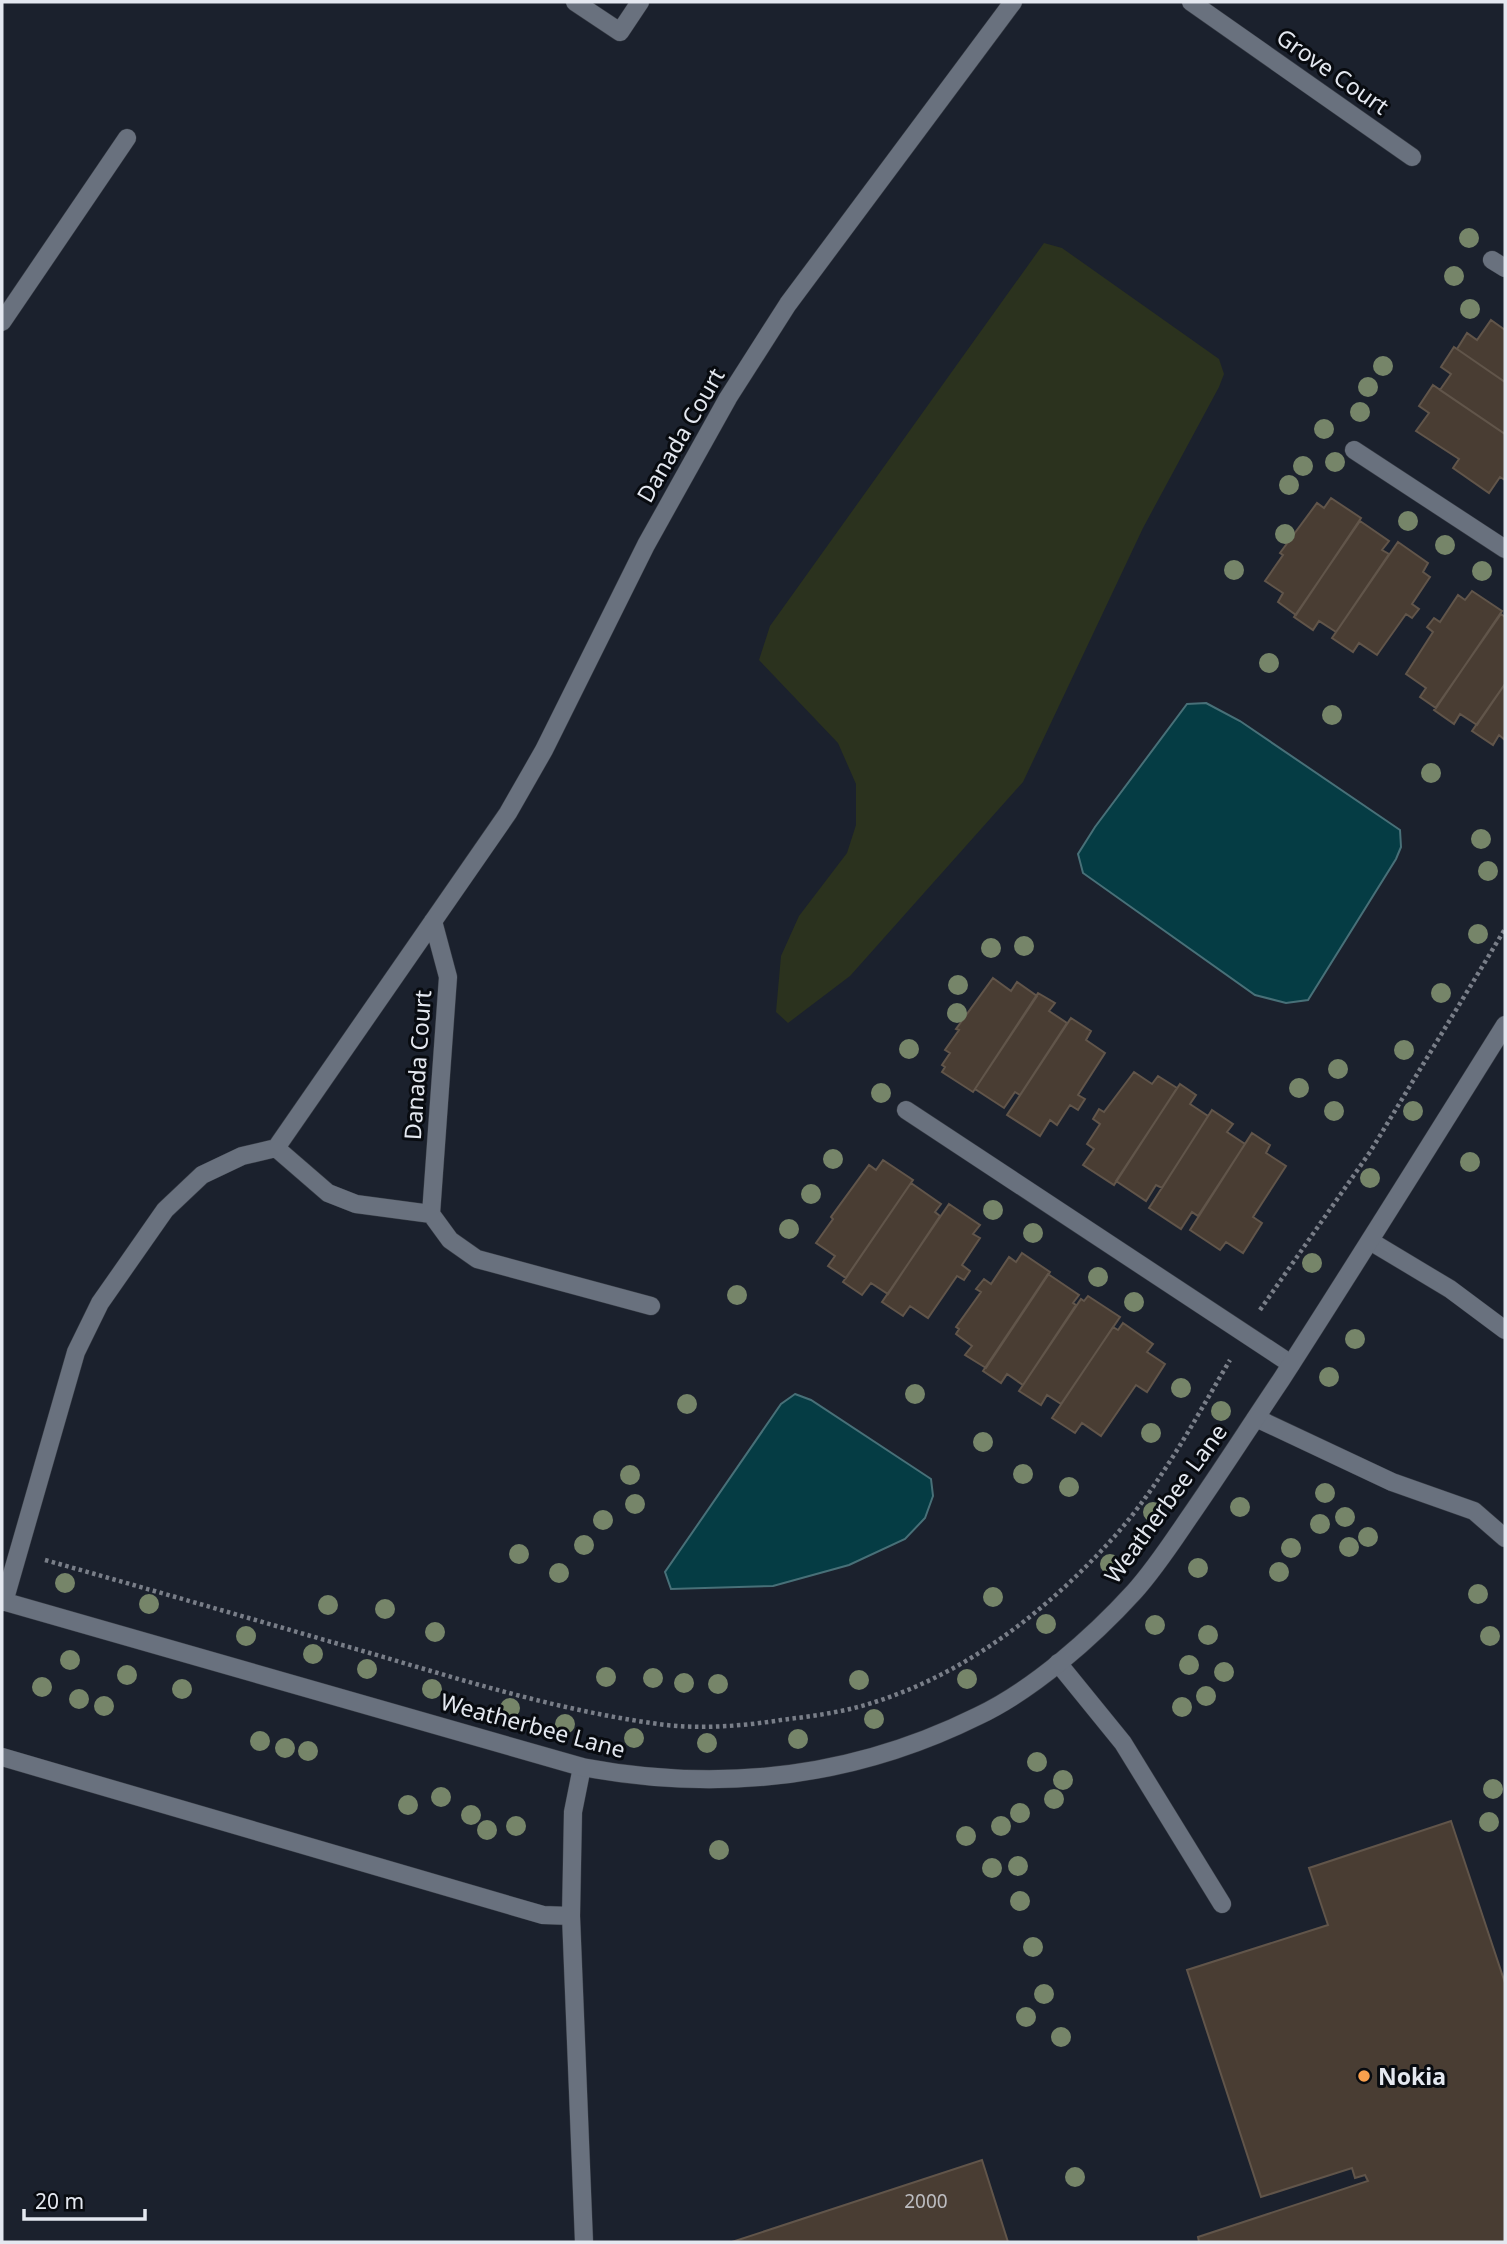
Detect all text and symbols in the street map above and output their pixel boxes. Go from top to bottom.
street label: Grove Court [1270,21,1396,121]
street label: Danada Court [629,362,731,508]
street label: Danada Court [396,989,438,1141]
street label: Weatherbee Lane [1096,1417,1234,1589]
street label: Weatherbee Lane [437,1685,629,1765]
place label: Nokia [1378,2060,1446,2092]
marker: Nokia [1356,2068,1372,2084]
scale bar [24,2178,145,2222]
text: 20 m [35,2187,84,2215]
house number: 2000 [904,2188,948,2214]

